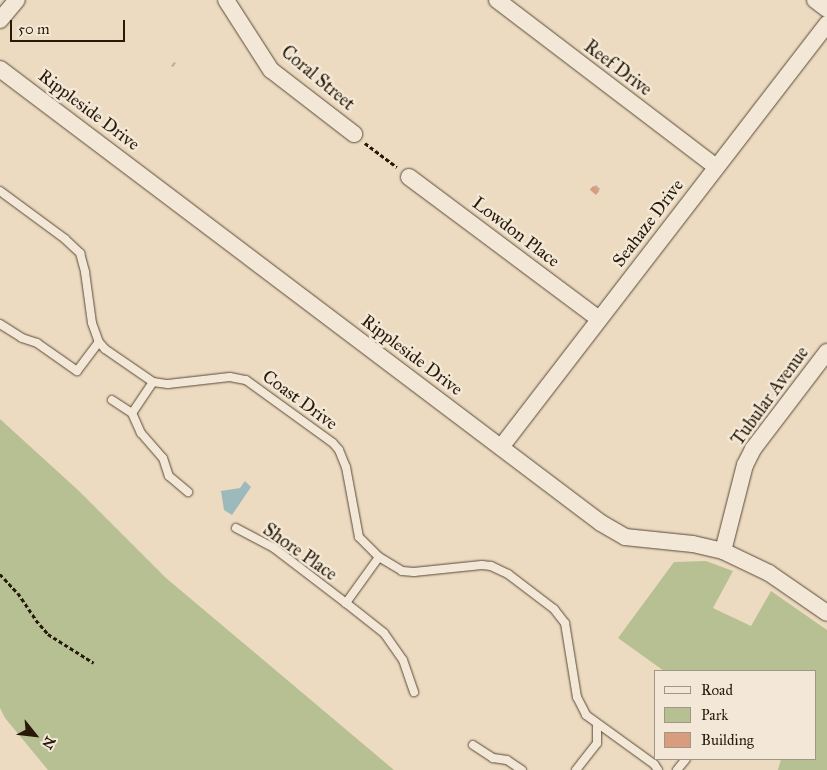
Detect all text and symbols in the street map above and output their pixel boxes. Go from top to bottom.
scale bar [12,10,128,42]
text: 50 m [18,20,50,38]
street label: Reef Drive [580,36,656,100]
street label: Coral Street [277,41,359,115]
street label: Rippleside Drive [34,65,144,155]
street label: Seahaze Drive [608,175,688,271]
street label: Lowdon Place [468,192,564,272]
street label: Rippleside Drive [357,310,467,400]
street label: Tubular Avenue [727,342,813,450]
street label: Coast Drive [258,366,342,434]
street label: Shore Place [259,519,341,585]
legend [654,670,817,760]
text: Road [701,681,733,699]
text: Park [701,706,728,724]
north arrow [10,710,60,760]
text: Building [701,731,754,749]
text: N [38,733,59,752]

